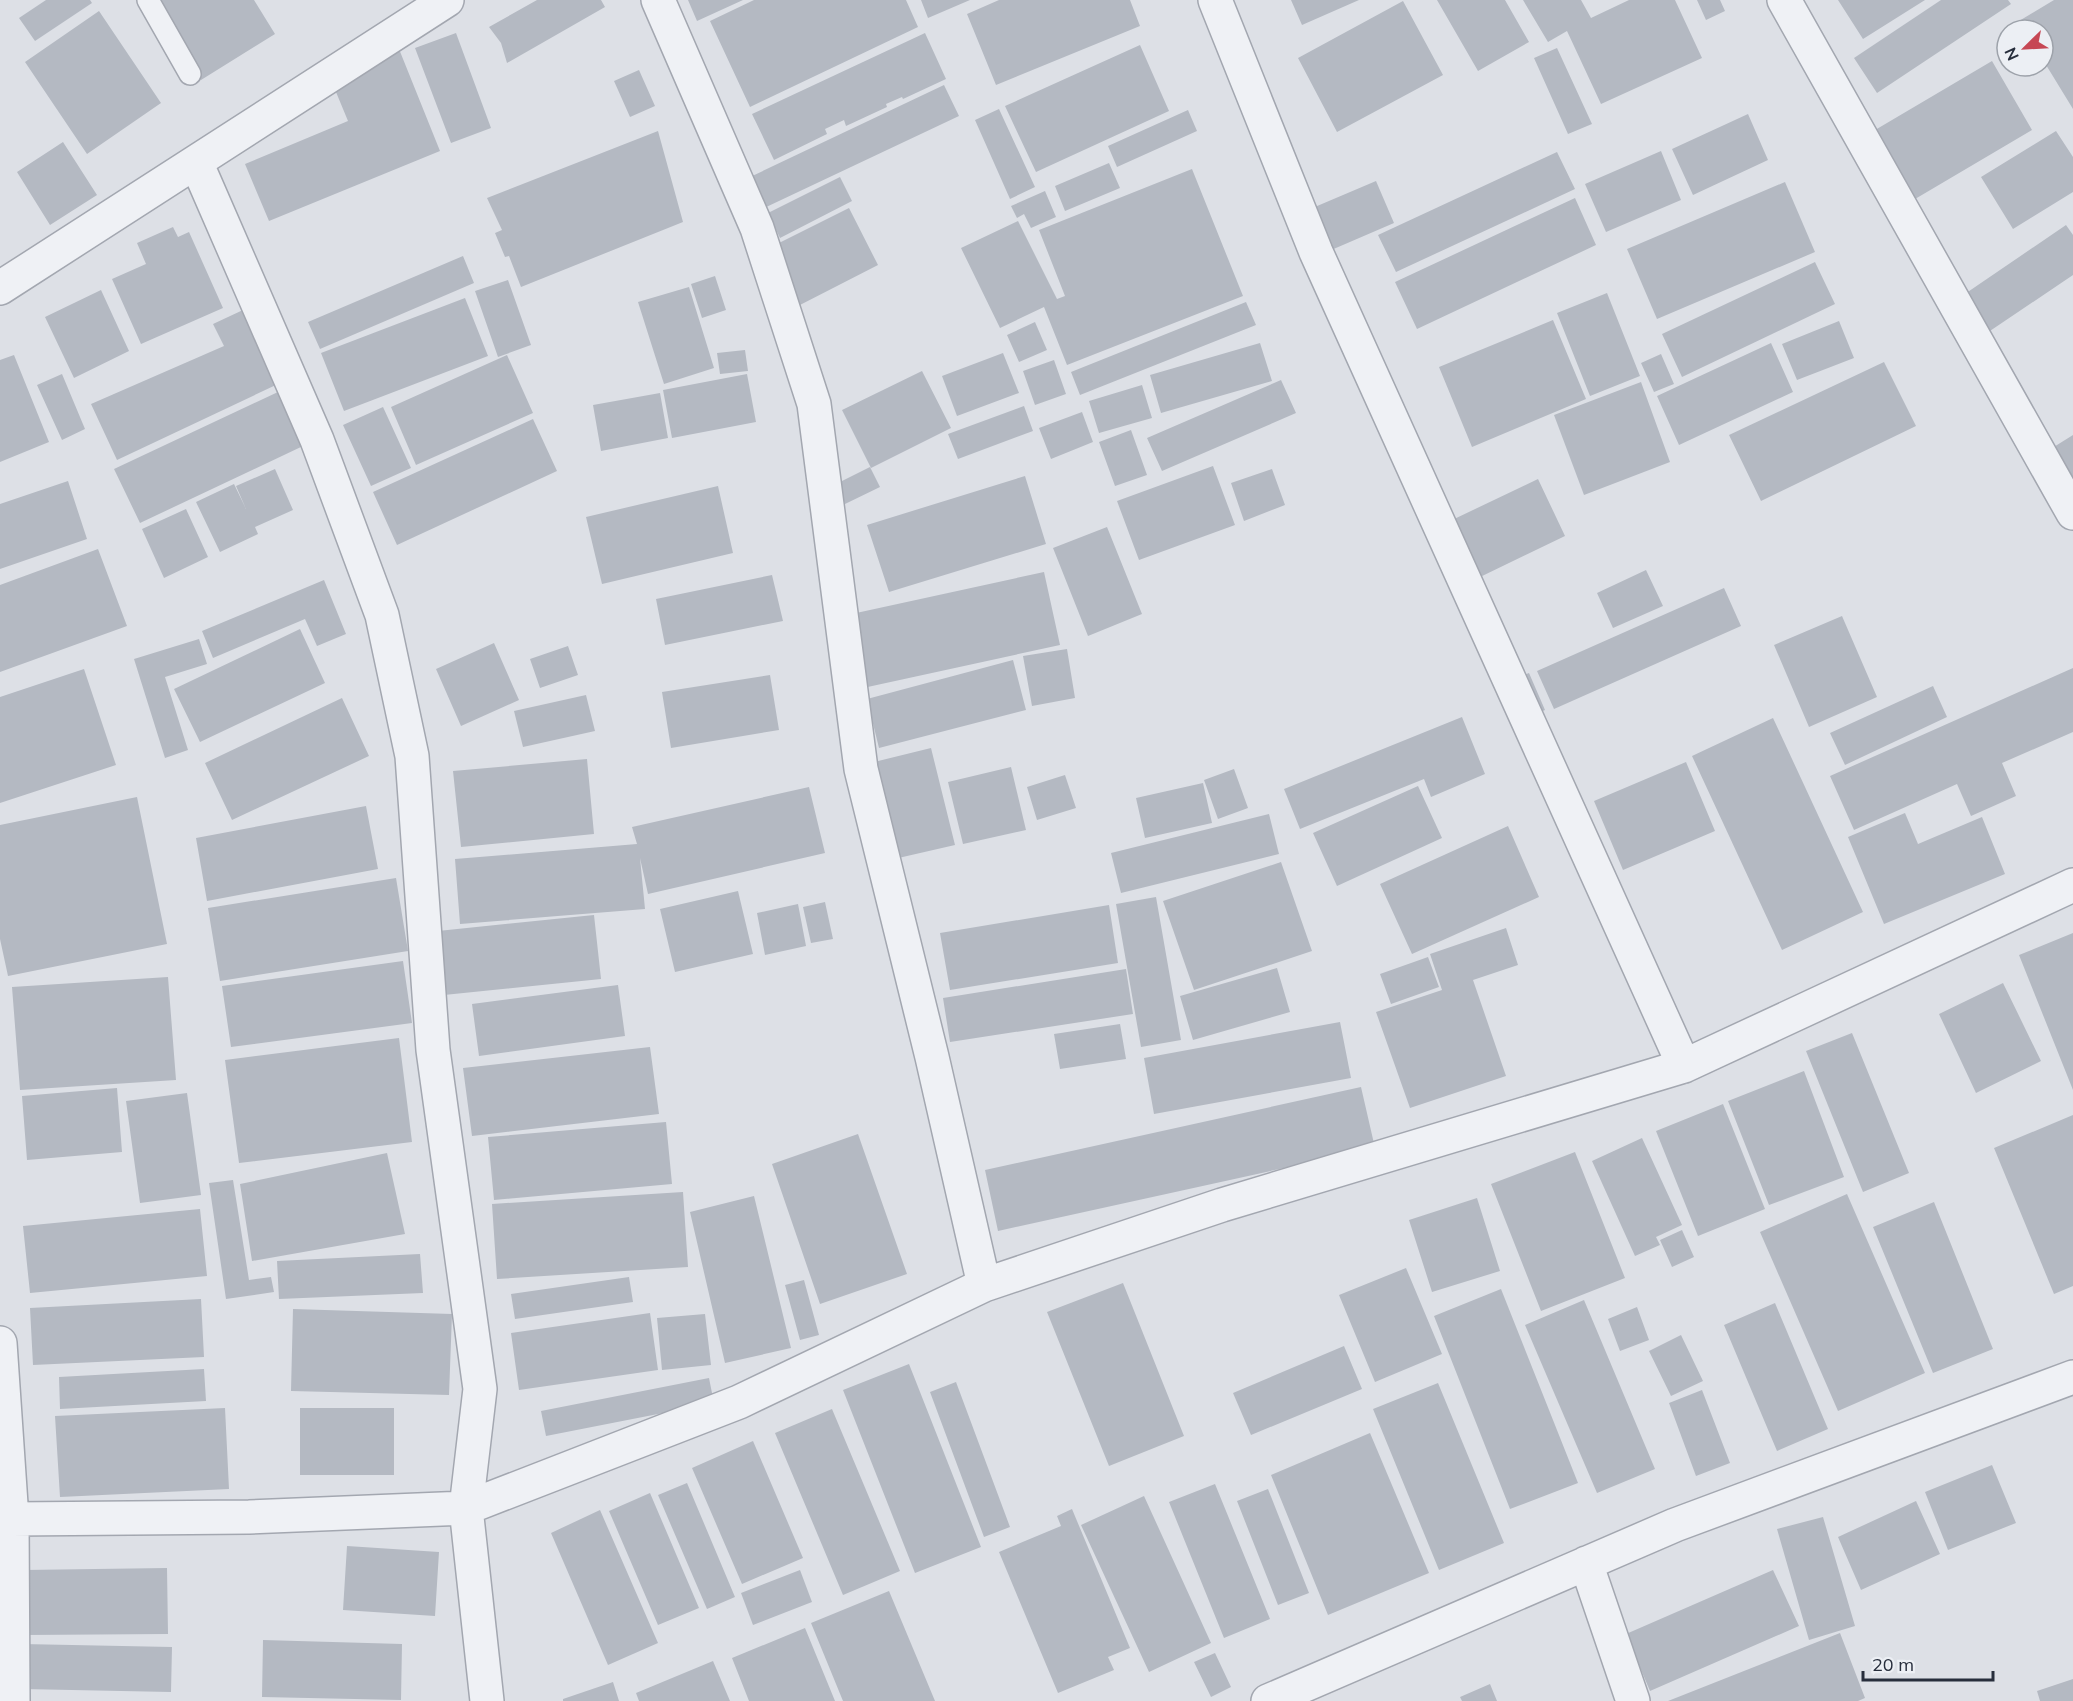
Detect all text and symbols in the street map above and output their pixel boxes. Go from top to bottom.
north arrow [1995,18,2055,78]
text: N [2000,45,2023,64]
scale bar [1863,1644,1994,1682]
text: 20 m [1872,1653,1914,1676]

